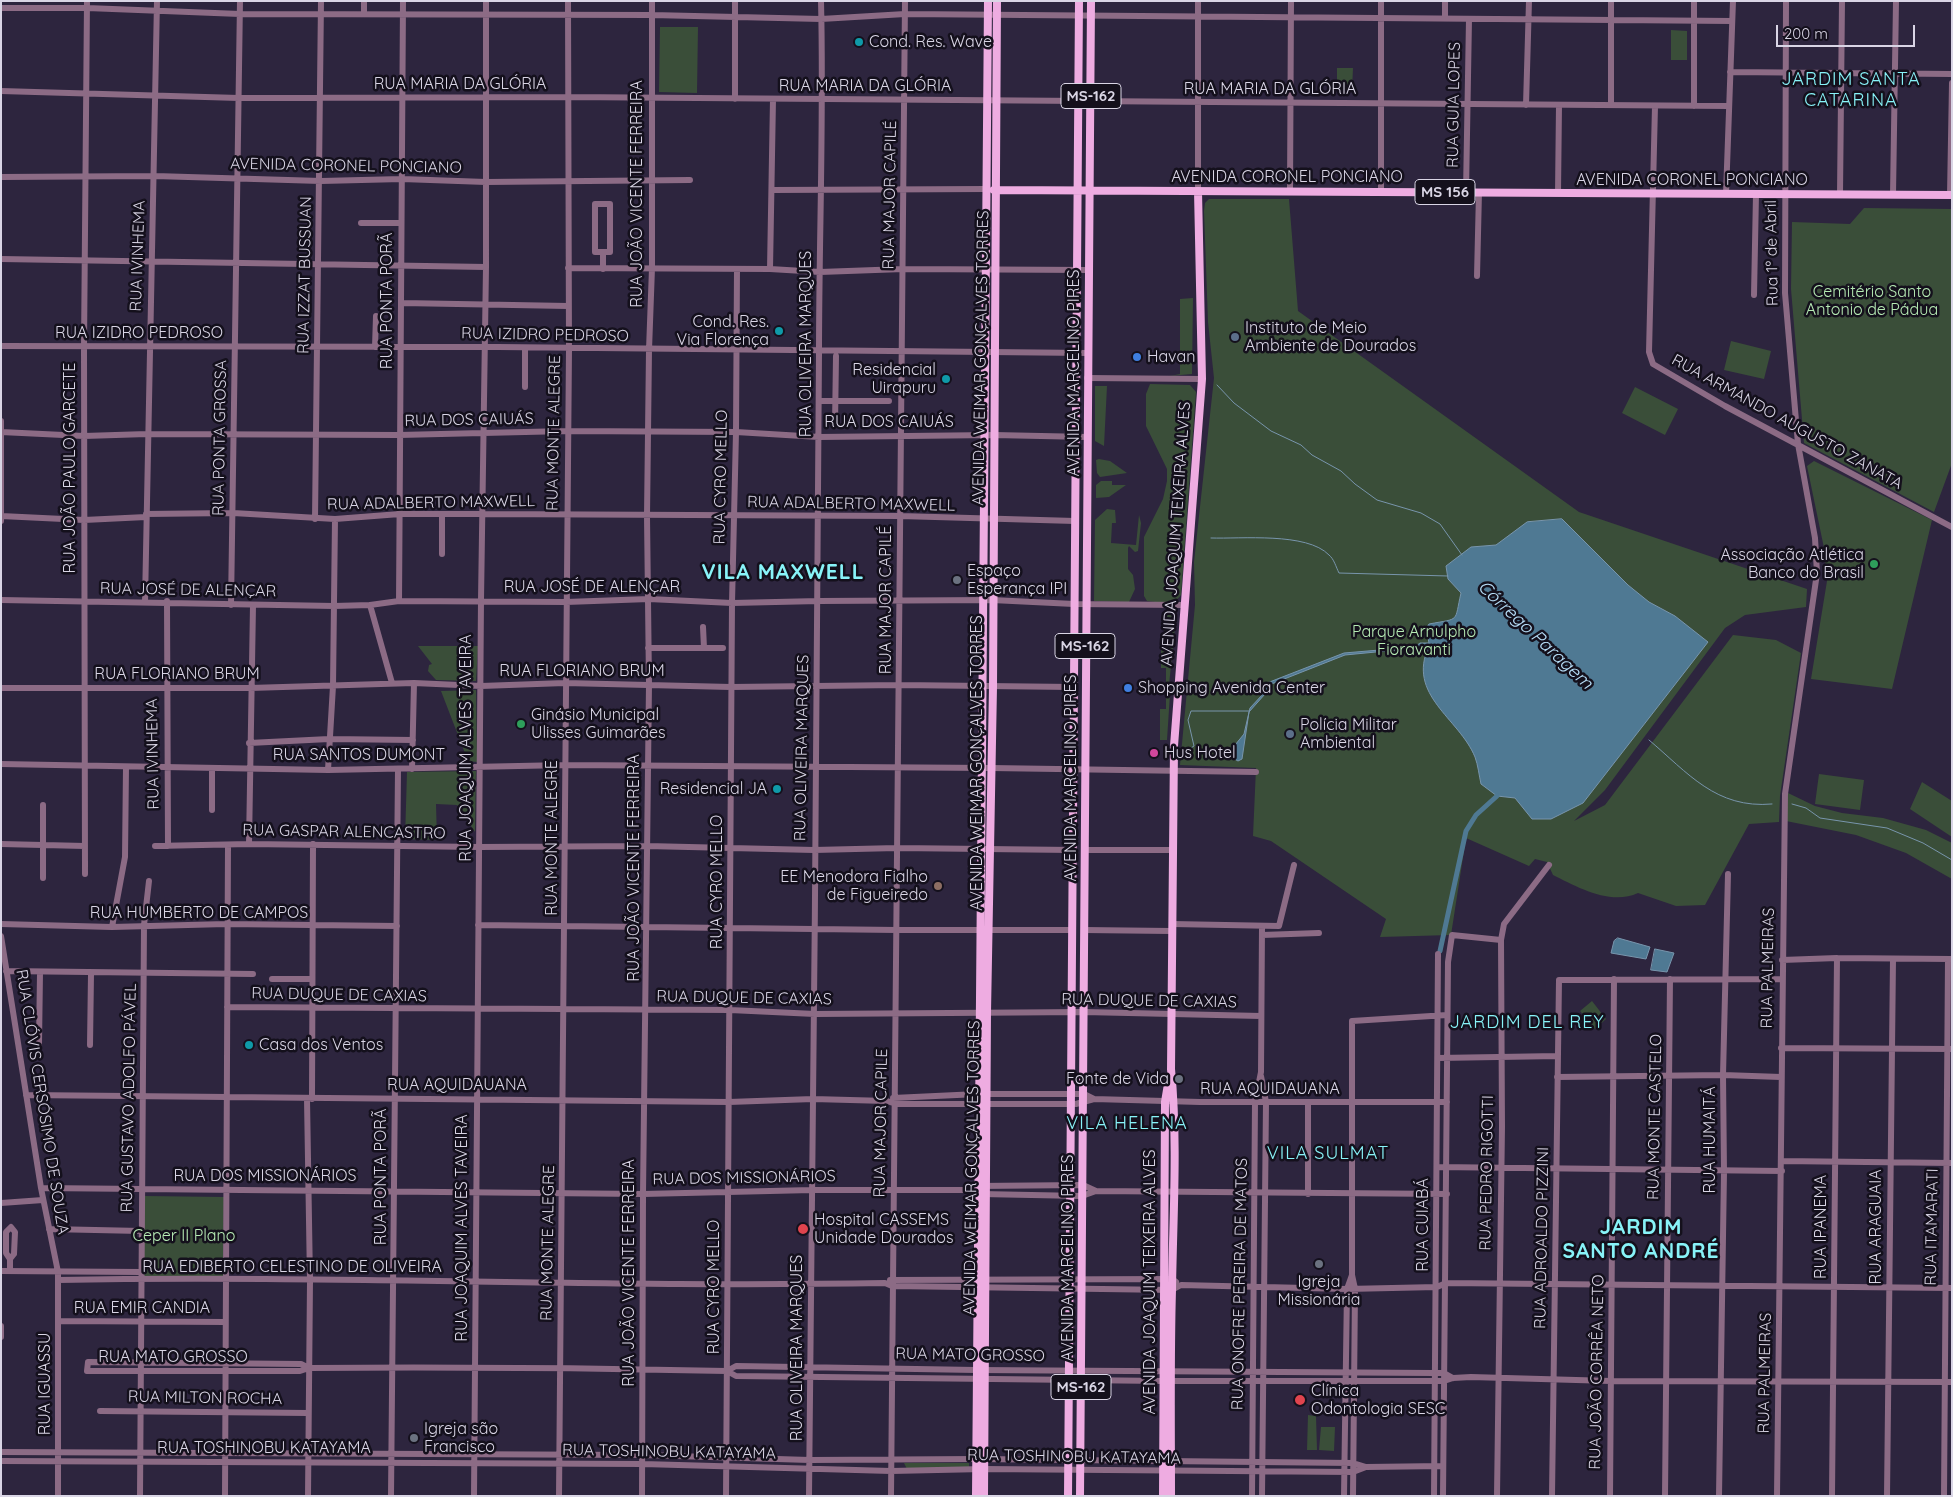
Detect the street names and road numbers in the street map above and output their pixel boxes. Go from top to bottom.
street label: RUA GUIA LOPES [1443,42,1465,168]
street label: RUA MARIA DA GLÓRIA [374,74,546,94]
street label: RUA MARIA DA GLÓRIA [779,76,951,96]
street label: RUA MARIA DA GLÓRIA [1184,79,1356,99]
street label: RUA JOÃO VICENTE FERREIRA [627,80,647,308]
road number: MS-162 [1061,84,1121,108]
street label: RUA MAJOR CAPILÉ [879,121,901,269]
street label: AVENIDA CORONEL PONCIANO [230,154,462,178]
street label: AVENIDA CORONEL PONCIANO [1171,167,1403,187]
street label: AVENIDA CORONEL PONCIANO [1576,170,1808,190]
road number: MS 156 [1415,180,1475,204]
street label: RUA IZZAT BUSSUAN [294,196,316,354]
street label: RUA IVINHEMA [126,200,150,312]
street label: Rua 1º de Abril [1761,200,1783,306]
street label: AVENIDA WEIMAR GONÇALVES TORRES [969,210,993,506]
street label: RUA PONTA PORÃ [377,233,397,369]
street label: RUA OLIVEIRA MARQUES [796,251,816,437]
street label: AVENIDA MARCELINO PIRES [1064,269,1084,477]
street label: RUA IZIDRO PEDROSO [55,323,223,343]
street label: RUA IZIDRO PEDROSO [461,324,629,346]
street label: RUA ARMANDO AUGUSTO ZANATA [1668,350,1906,494]
street label: RUA MONTE ALEGRE [543,355,565,511]
street label: RUA PONTA GROSSA [209,360,231,516]
street label: RUA JOÃO PAULO GARCETE [60,363,80,573]
street label: AVENIDA JOAQUIM TEIXEIRA ALVES [1157,401,1195,667]
street label: RUA DOS CAIUÁS [404,409,534,431]
street label: RUA CYRO MELLO [710,410,732,544]
street label: RUA DOS CAIUÁS [824,412,954,432]
street label: RUA ADALBERTO MAXWELL [327,492,535,514]
street label: RUA ADALBERTO MAXWELL [747,493,955,515]
street label: RUA MAJOR CAPILÉ [876,526,896,674]
street label: RUA JOSÉ DE ALENÇAR [504,577,680,597]
street label: RUA JOSÉ DE ALENÇAR [100,579,276,601]
street label: AVENIDA WEIMAR GONÇALVES TORRES [967,615,987,911]
street label: RUA JOAQUIM ALVES TAVEIRA [456,634,476,862]
road number: MS-162 [1055,634,1115,658]
street label: RUA OLIVEIRA MARQUES [791,655,813,841]
street label: RUA FLORIANO BRUM [499,661,665,681]
street label: RUA FLORIANO BRUM [94,664,260,684]
street label: AVENIDA MARCELINO PIRES [1061,674,1081,882]
street label: RUA IVINHEMA [142,698,164,810]
street label: RUA SANTOS DUMONT [273,745,445,765]
street label: RUA JOÃO VICENTE FERREIRA [624,754,644,982]
street label: RUA MONTE ALEGRE [542,760,562,916]
street label: RUA CYRO MELLO [707,815,727,949]
street label: RUA GASPAR ALENCASTRO [242,821,446,843]
street label: RUA HUMBERTO DE CAMPOS [90,903,308,923]
street label: RUA PALMEIRAS [1757,907,1779,1029]
street label: RUA CLÓVIS CERSÓSIMO DE SOUZA [12,968,72,1236]
street label: RUA GUSTAVO ADOLFO PÁVEL [117,983,141,1213]
street label: RUA DUQUE DE CAXIAS [251,984,427,1006]
street label: RUA DUQUE DE CAXIAS [656,987,832,1009]
street label: RUA DUQUE DE CAXIAS [1061,990,1237,1012]
street label: AVENIDA WEIMAR GONÇALVES TORRES [960,1020,984,1316]
street label: RUA MONTE CASTELO [1644,1034,1666,1200]
street label: RUA MAJOR CAPILE [870,1049,892,1197]
street label: RUA AQUIDAUANA [387,1075,527,1095]
street label: RUA AQUIDAUANA [1200,1079,1340,1099]
street label: RUA HUMAITÁ [1700,1086,1720,1194]
street label: RUA PEDRO RIGOTTI [1476,1095,1498,1251]
street label: RUA PONTA PORÃ [371,1109,391,1245]
street label: RUA JOAQUIM ALVES TAVEIRA [452,1114,472,1342]
street label: RUA ADROALDO PIZZINI [1531,1147,1553,1329]
street label: AVENIDA JOAQUIM TEIXEIRA ALVES [1140,1149,1160,1415]
street label: AVENIDA MARCELINO PIRES [1058,1154,1078,1362]
street label: RUA ONOFRE PEREIRA DE MATOS [1228,1158,1252,1410]
street label: RUA JOÃO VICENTE FERREIRA [619,1159,639,1387]
street label: RUA MONTE ALEGRE [537,1165,559,1321]
street label: RUA DOS MISSIONÁRIOS [173,1166,357,1186]
street label: RUA DOS MISSIONÁRIOS [652,1167,836,1189]
street label: RUA ITAMARATI [1921,1168,1943,1286]
street label: RUA ARAGUAIA [1866,1169,1886,1285]
street label: RUA IPANEMA [1811,1175,1831,1279]
street label: RUA CUIABÁ [1413,1178,1433,1272]
street label: RUA CYRO MELLO [704,1220,724,1354]
street label: RUA OLIVEIRA MARQUES [787,1255,807,1441]
street label: RUA EDIBERTO CELESTINO DE OLIVEIRA [142,1257,442,1277]
street label: RUA JOÃO CORRÊA NETO [1586,1274,1608,1470]
street label: RUA EMIR CANDIA [74,1298,210,1318]
street label: RUA PALMEIRAS [1754,1312,1776,1434]
street label: RUA IGUASSU [35,1333,55,1435]
street label: RUA MATO GROSSO [895,1344,1045,1366]
street label: RUA MATO GROSSO [98,1347,248,1367]
road number: MS-162 [1051,1374,1111,1400]
street label: RUA MILTON ROCHA [128,1387,282,1409]
street label: RUA TOSHINOBU KATAYAMA [157,1438,371,1458]
street label: RUA TOSHINOBU KATAYAMA [562,1441,776,1463]
street label: RUA TOSHINOBU KATAYAMA [967,1446,1181,1468]

